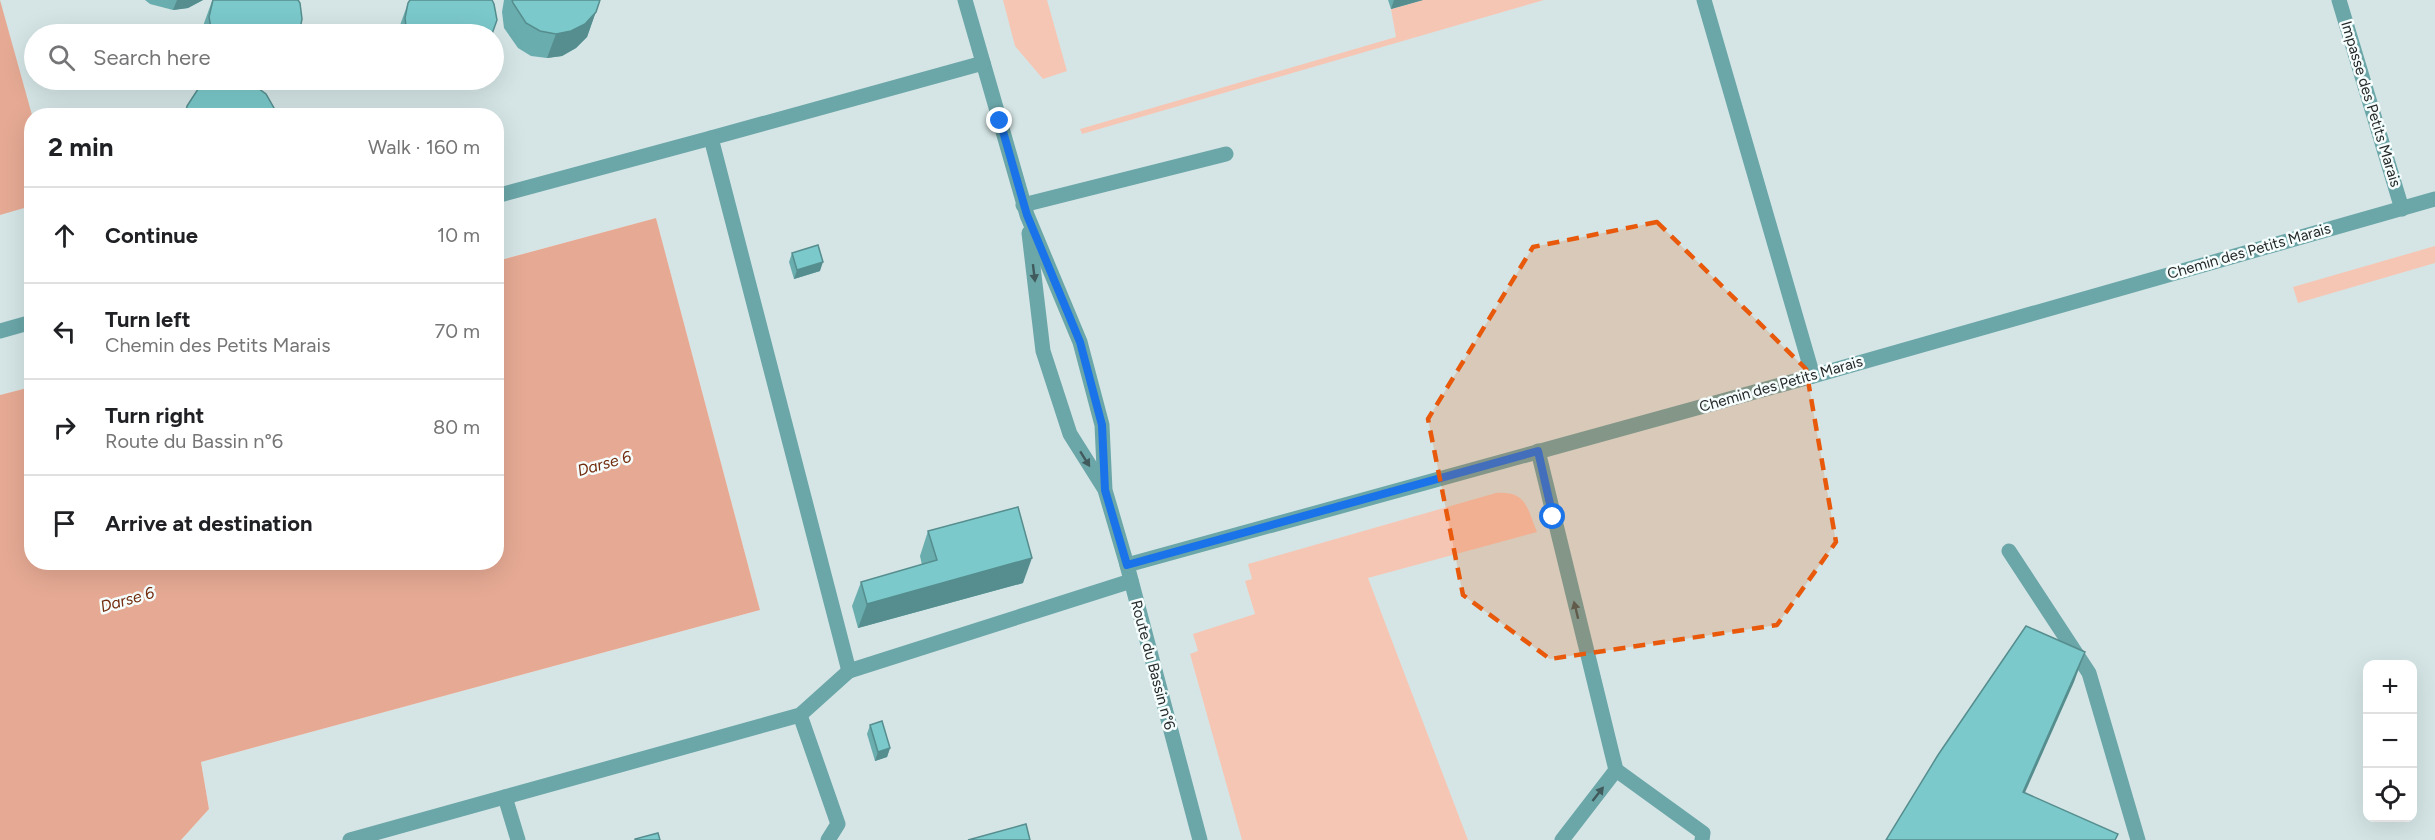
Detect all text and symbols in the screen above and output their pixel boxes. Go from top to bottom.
street label: Impasse des Petits Marais [2337,19,2405,189]
search box [24,24,504,90]
icon: search [45,41,78,74]
text: Search here [93,44,211,71]
route end [986,107,1012,133]
text: 2 min [48,131,114,163]
text: Walk · 160 m [368,135,480,159]
icon: ahead [48,219,81,252]
street label: Chemin des Petits Marais [2165,219,2333,283]
text: Continue [105,222,198,249]
text: 10 m [437,223,480,247]
one-way arrow [1029,264,1038,283]
text: Turn left [105,306,191,333]
icon: left [48,315,81,348]
text: 70 m [434,319,480,343]
text: Chemin des Petits Marais [105,333,331,357]
street label: Chemin des Petits Marais [1697,352,1865,416]
text: Turn right [105,402,204,429]
icon: right [48,411,81,444]
text: 80 m [433,415,480,439]
text: Route du Bassin n°6 [105,429,283,453]
water label: Darse 6 [575,446,634,480]
one-way arrow [1080,451,1091,467]
route start [1539,503,1565,529]
icon: arrive [48,507,81,540]
text: Arrive at destination [105,510,313,537]
water label: Darse 6 [98,582,157,616]
street label: Route du Bassin n°6 [1127,598,1179,732]
one-way arrow [1571,601,1581,619]
map controls [2363,660,2417,822]
button: + [2363,660,2417,714]
button: − [2363,714,2417,768]
button: locate [2363,768,2417,822]
one-way arrow [1591,786,1604,802]

